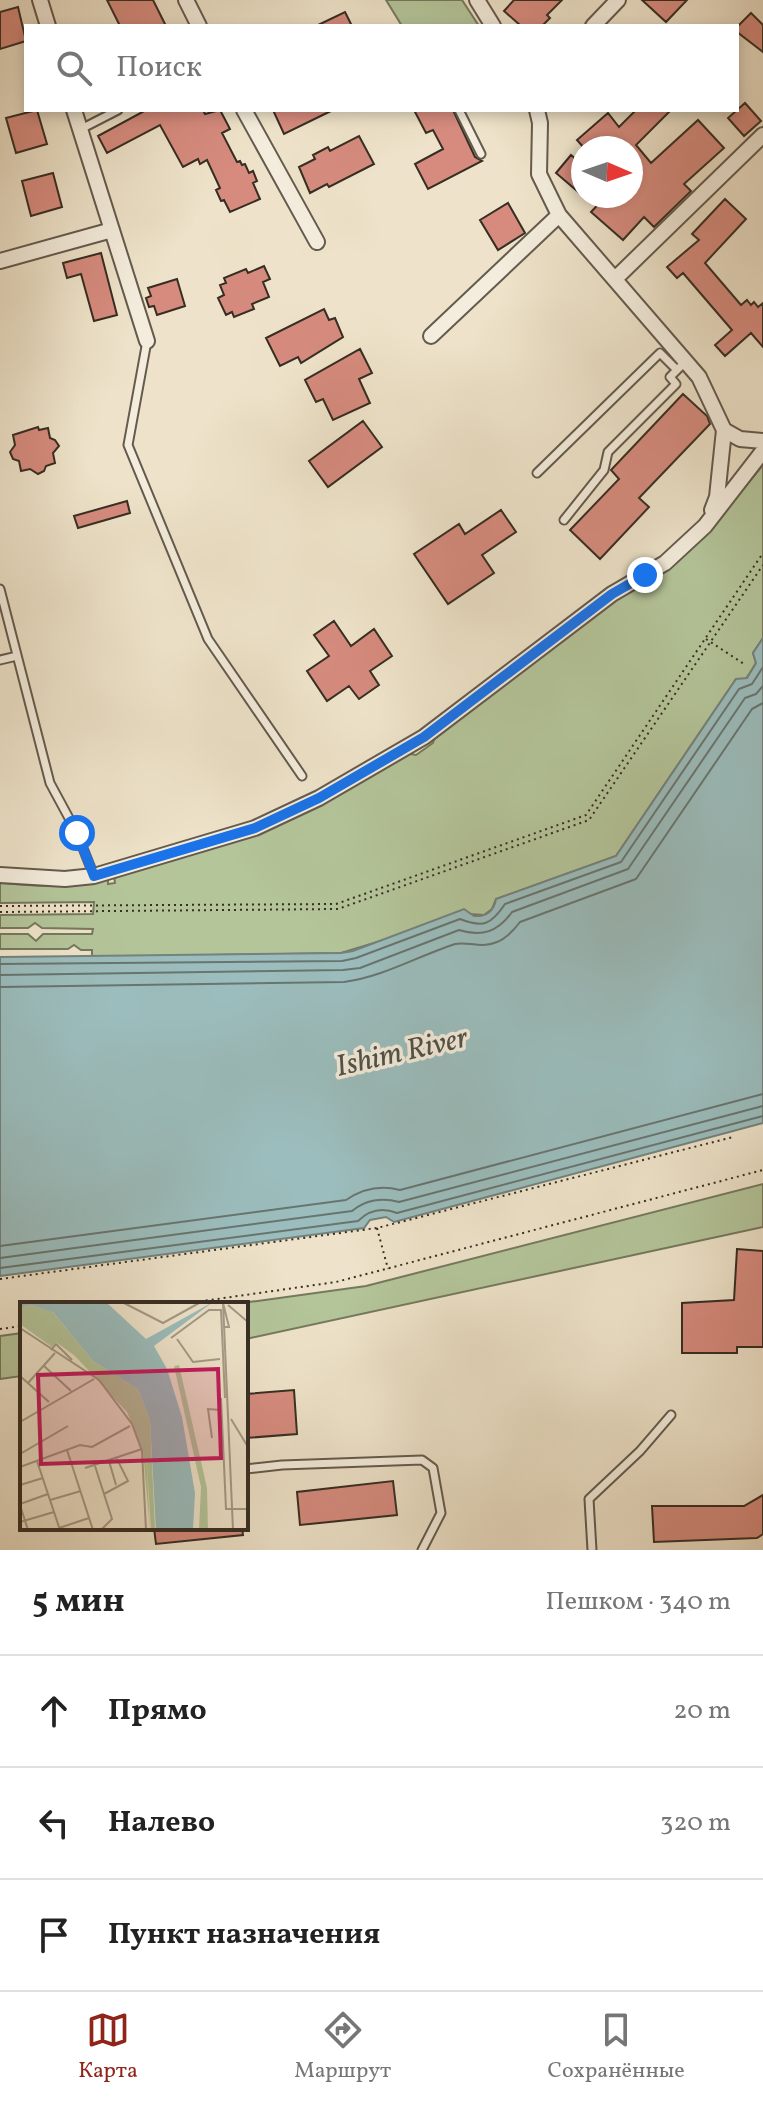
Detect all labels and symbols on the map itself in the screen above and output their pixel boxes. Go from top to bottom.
north arrow [571,136,643,208]
route end [627,557,663,593]
route start [59,815,95,851]
water label: Ishim River [332,1017,473,1089]
inset map [20,1302,248,1530]

